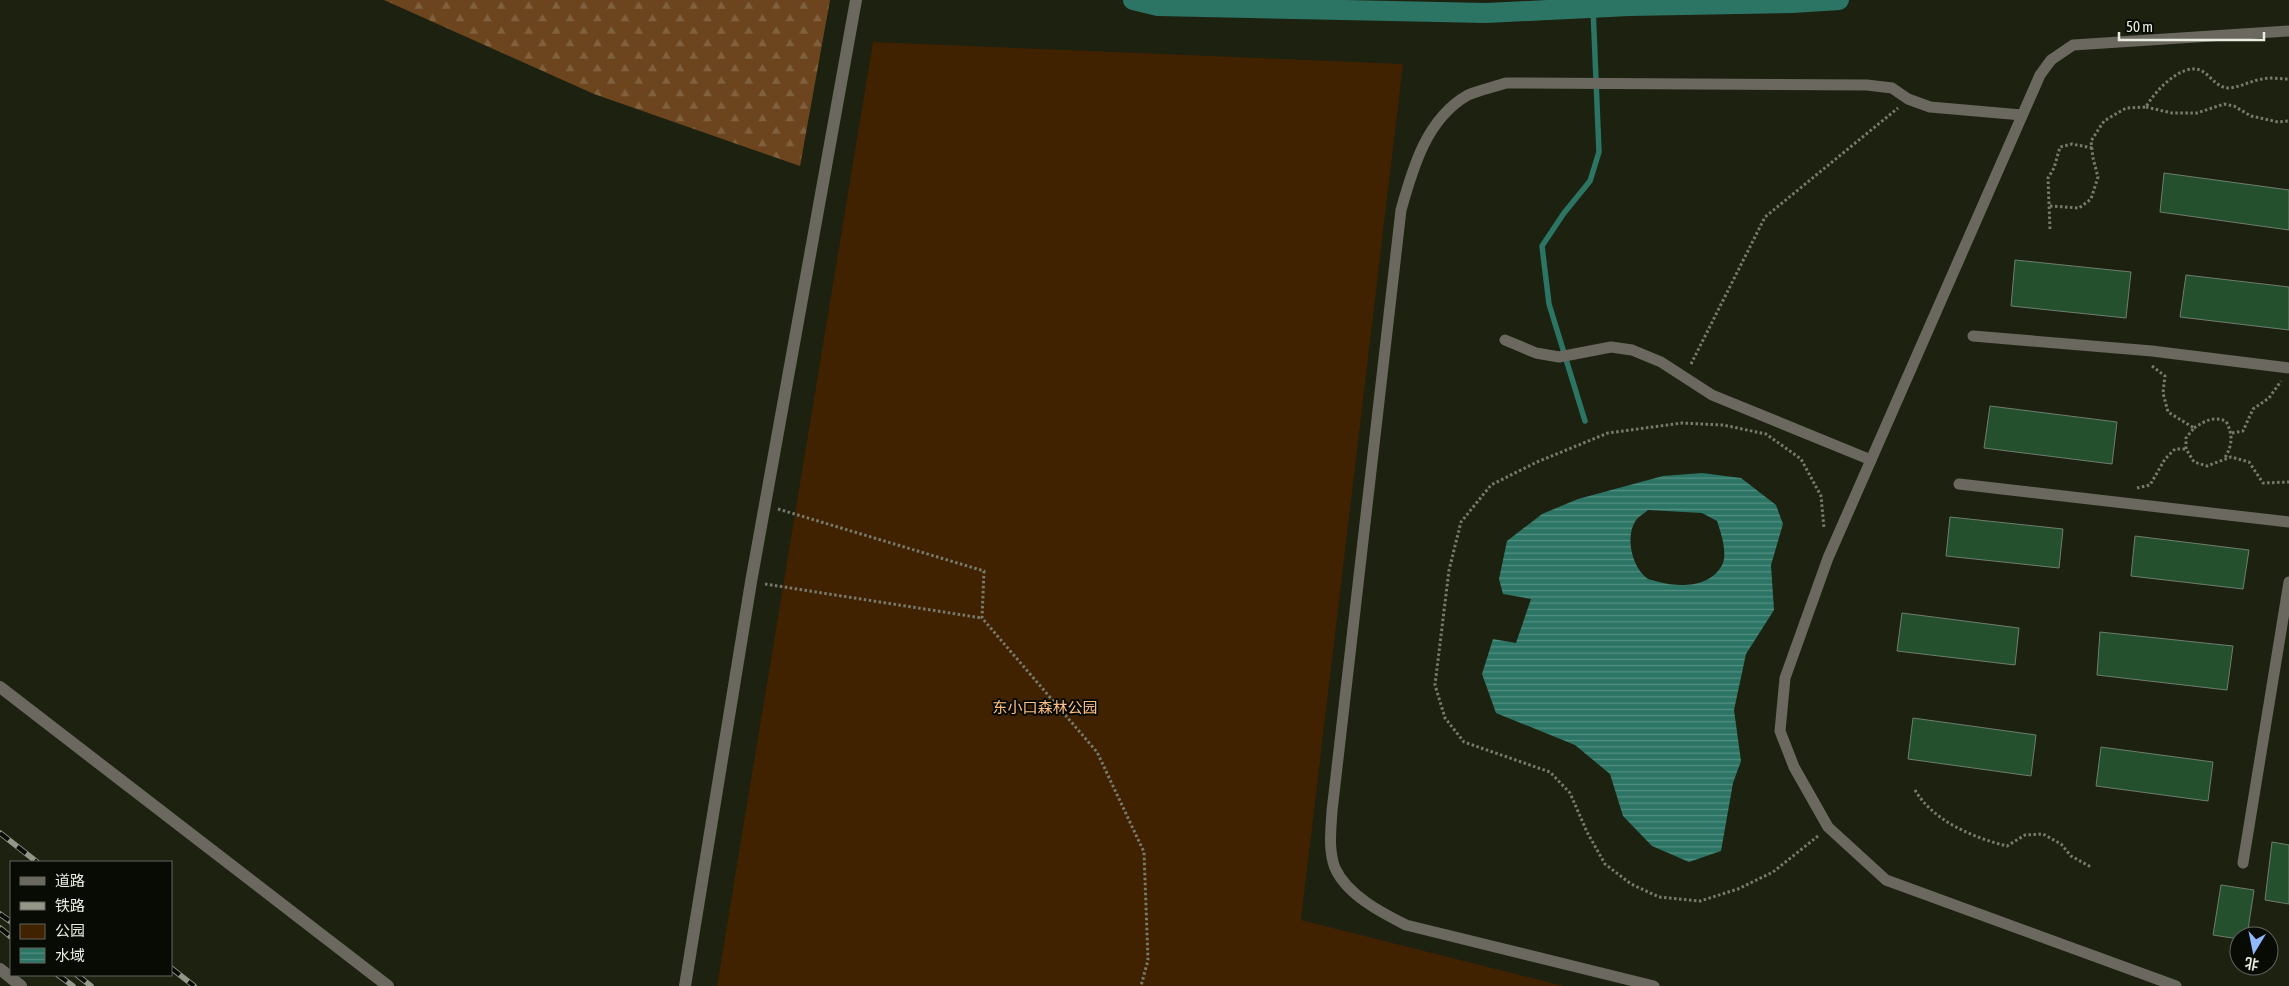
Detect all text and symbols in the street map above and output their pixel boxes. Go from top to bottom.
scale bar [2119,10,2264,42]
text: 50 m [2126,18,2153,35]
park label: 东小口森林公园 [992,699,1098,716]
legend [10,861,172,976]
text: 道路 [55,872,85,889]
text: 铁路 [55,897,85,914]
text: 公园 [55,922,85,939]
north arrow [2229,926,2279,976]
text: 水域 [55,947,85,964]
text: 北 [2243,955,2260,973]

